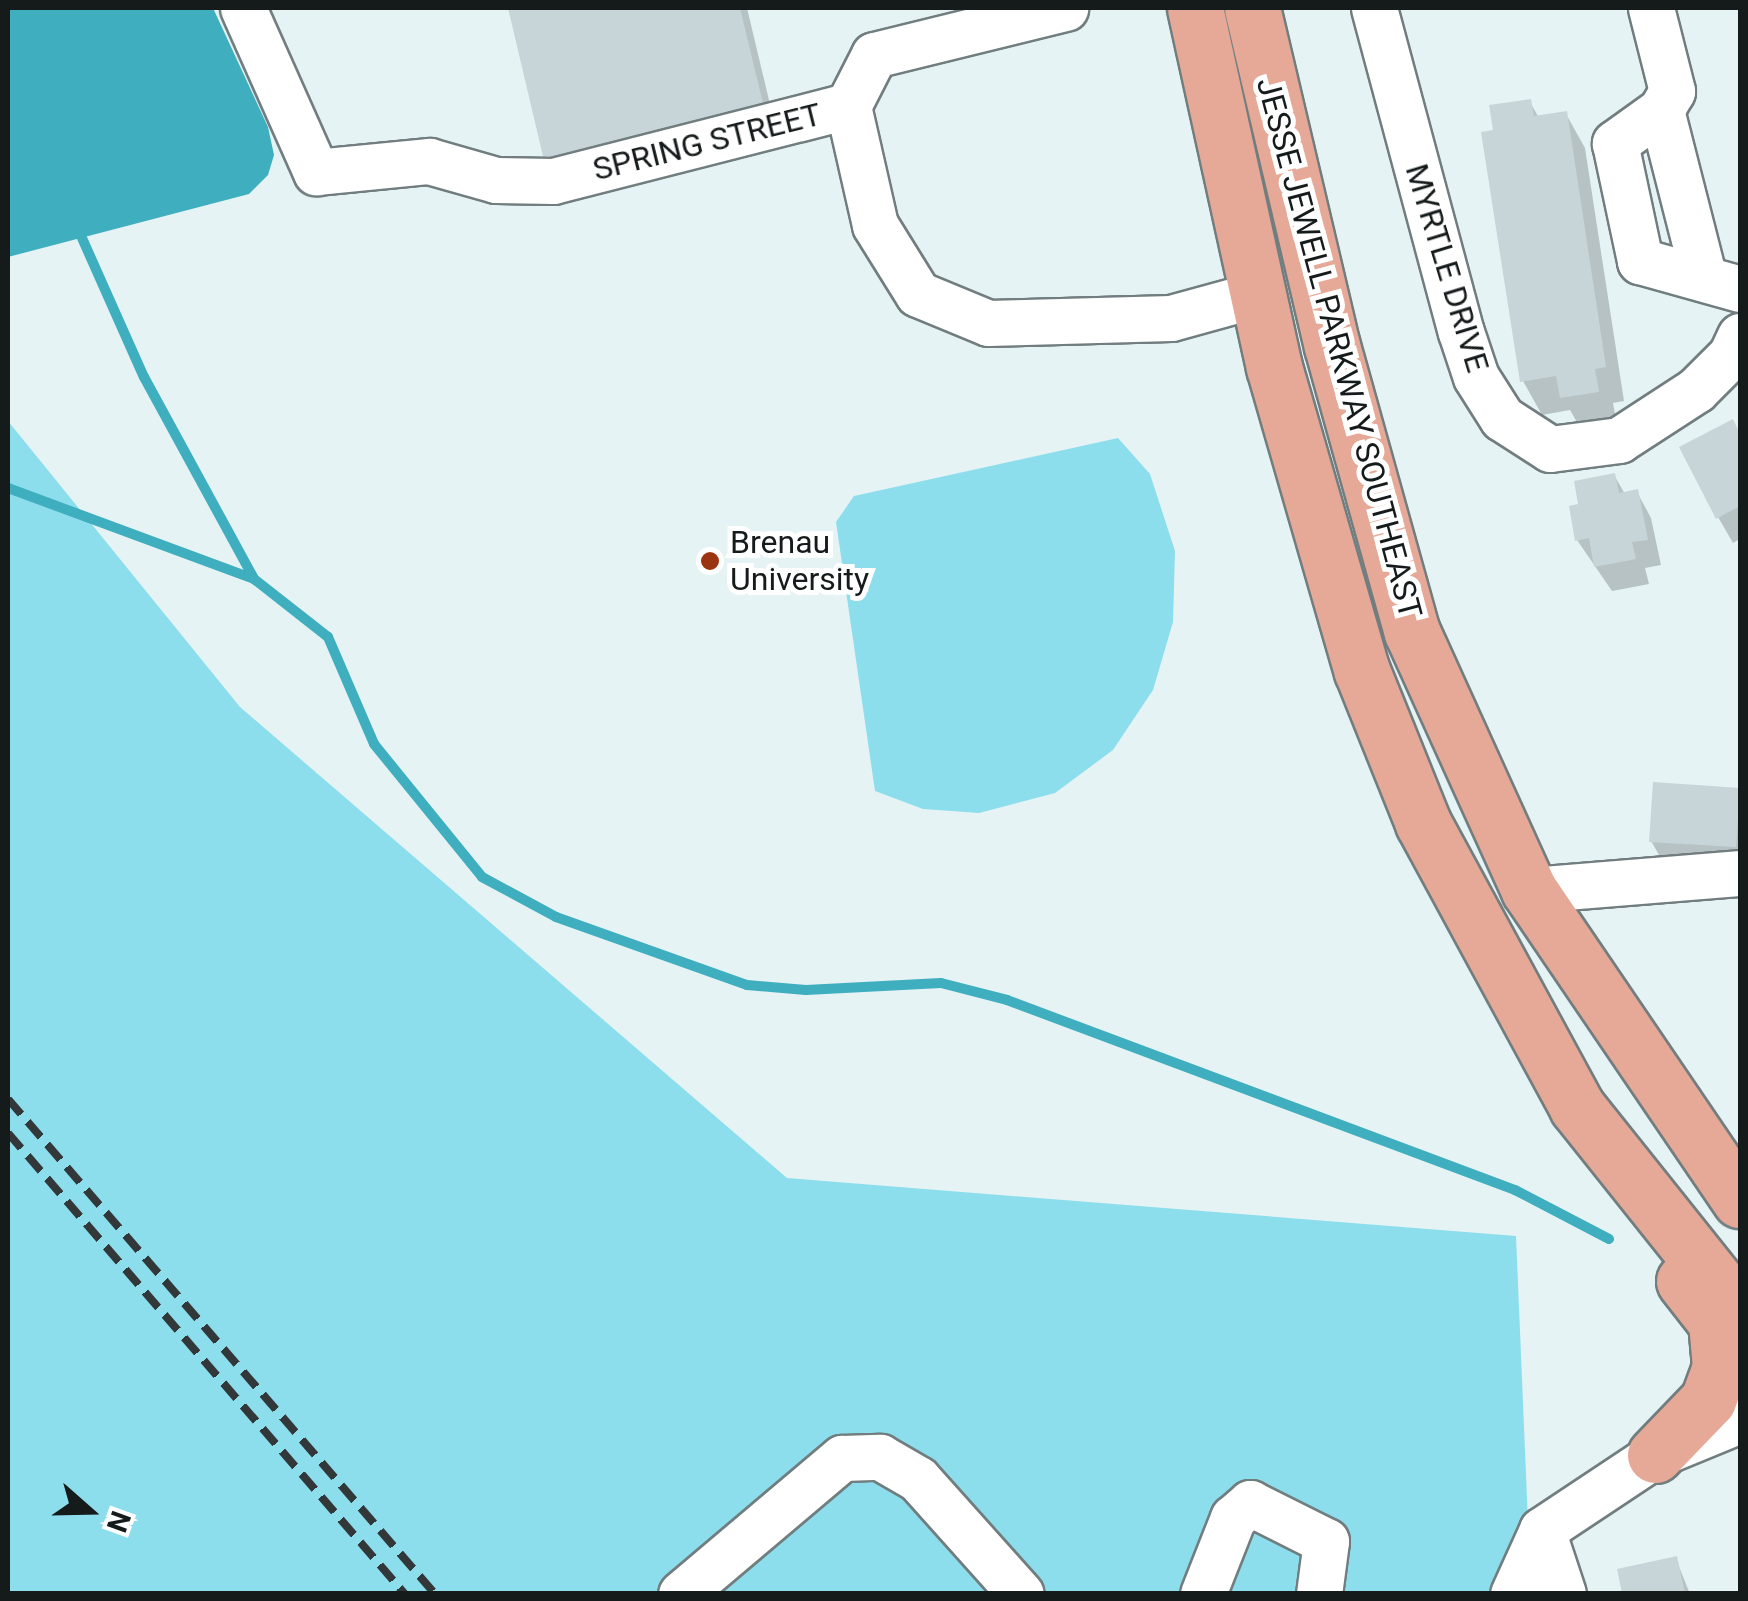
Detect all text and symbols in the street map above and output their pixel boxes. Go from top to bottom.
street label: JESSE JEWELL PARKWAY SOUTHEAST [1248,73,1430,623]
street label: SPRING STREET [589,95,825,189]
street label: MYRTLE DRIVE [1397,159,1497,377]
place label: Brenau University [730,524,869,599]
marker: Brenau University [699,550,721,572]
north arrow [40,1461,140,1561]
text: N [100,1506,138,1536]

